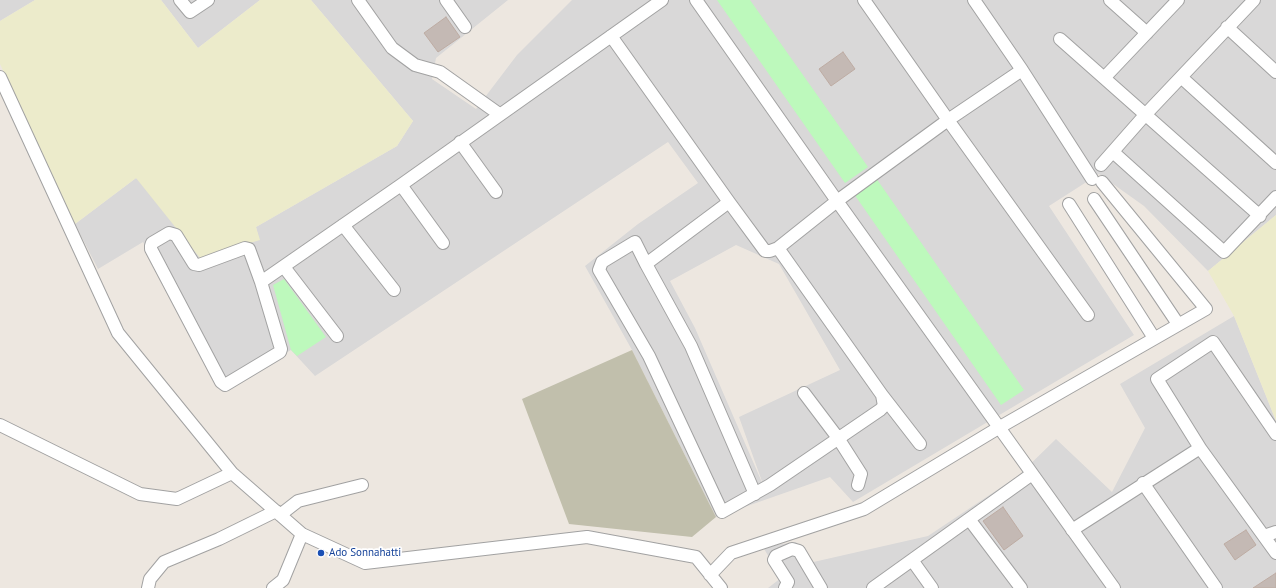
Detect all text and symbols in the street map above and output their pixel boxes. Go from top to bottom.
place label: Ado Sonnahatti [329,546,401,560]
marker: Ado Sonnahatti [316,548,326,558]

